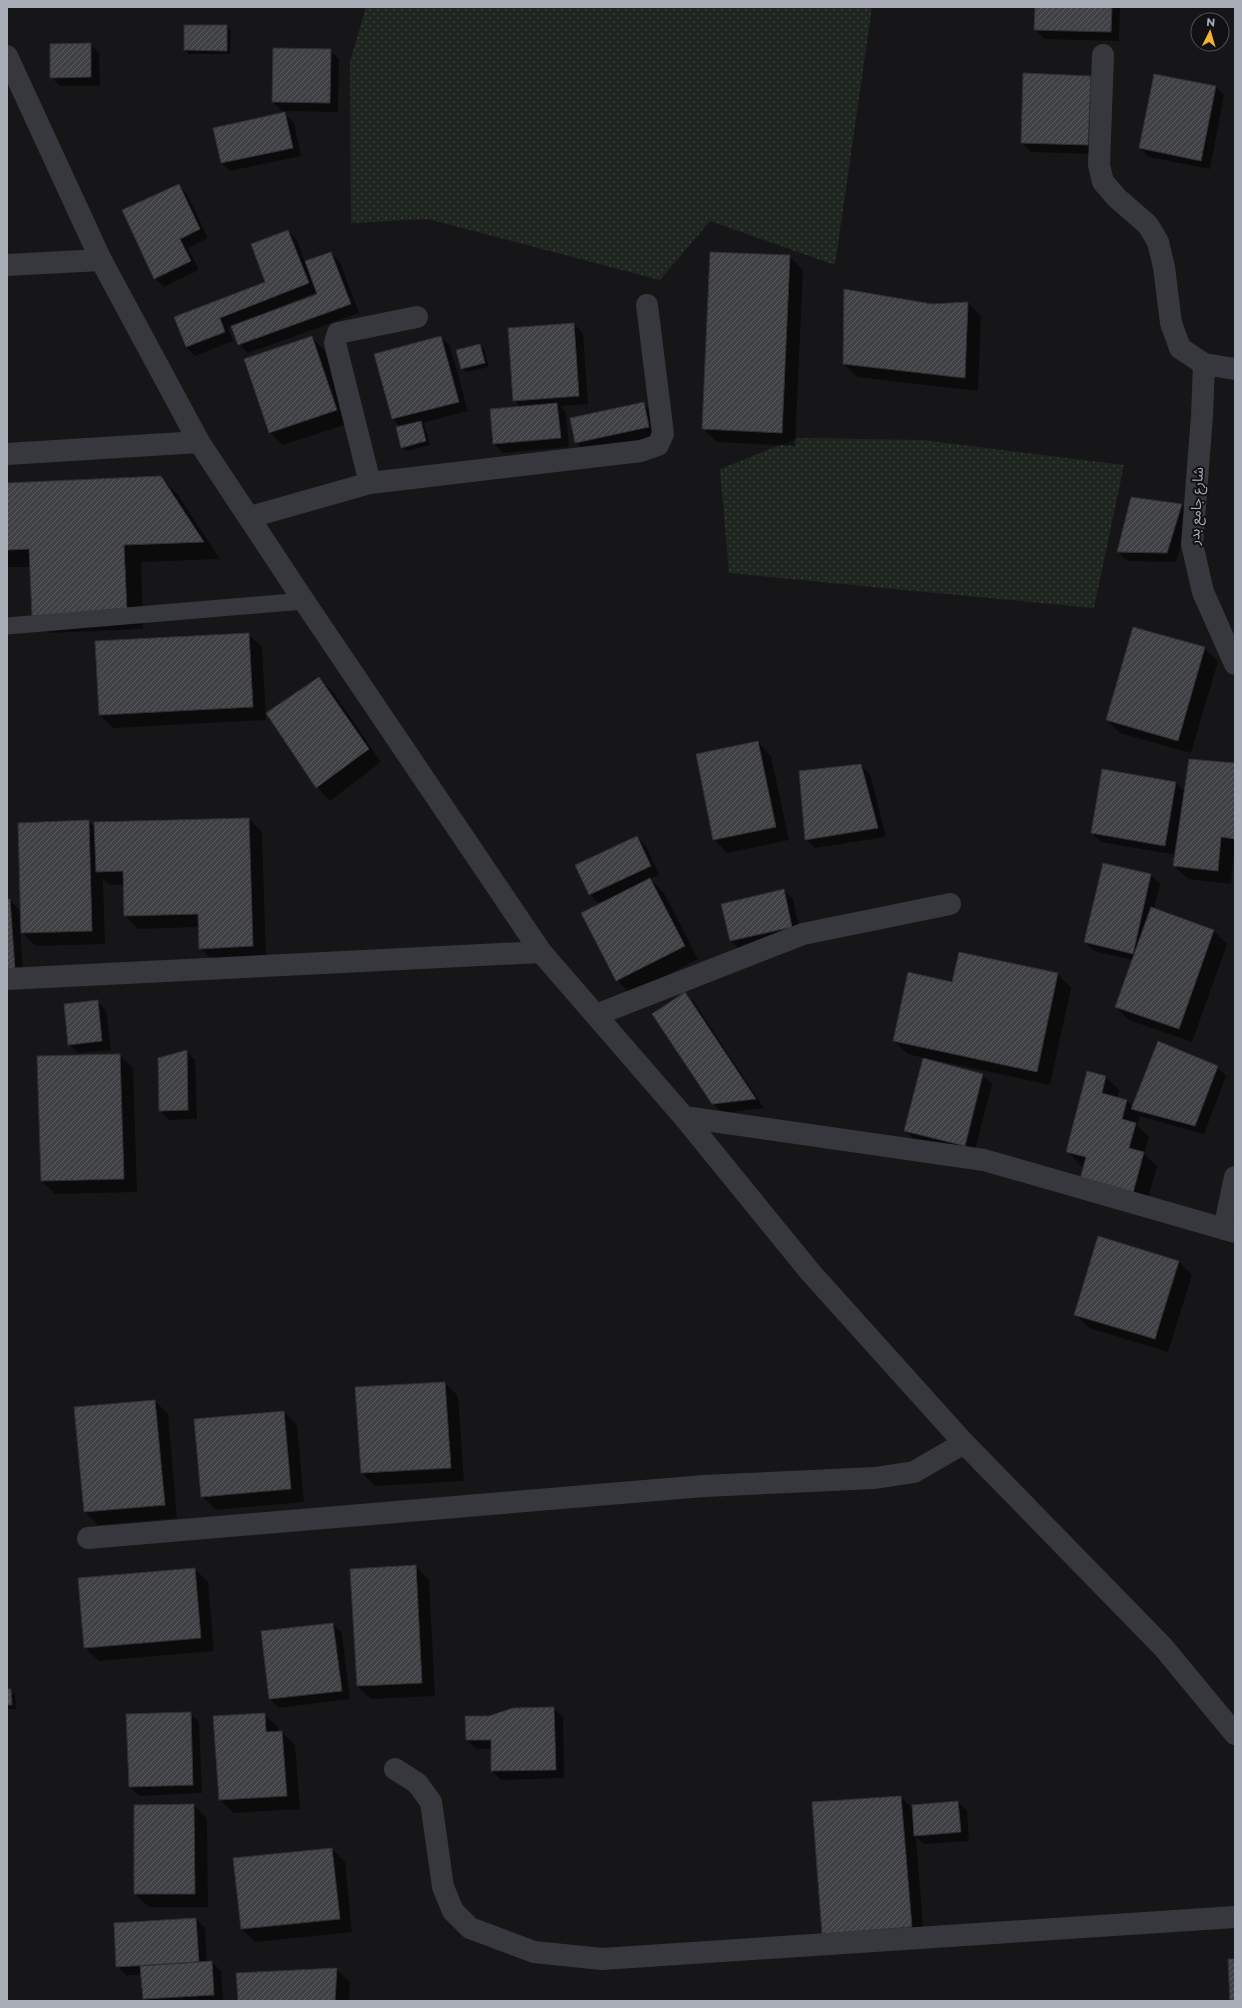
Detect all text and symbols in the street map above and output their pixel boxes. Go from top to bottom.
north arrow [1190,12,1230,52]
text: N [1206,15,1216,29]
street label: شارع جامع بدر [1185,467,1209,547]

